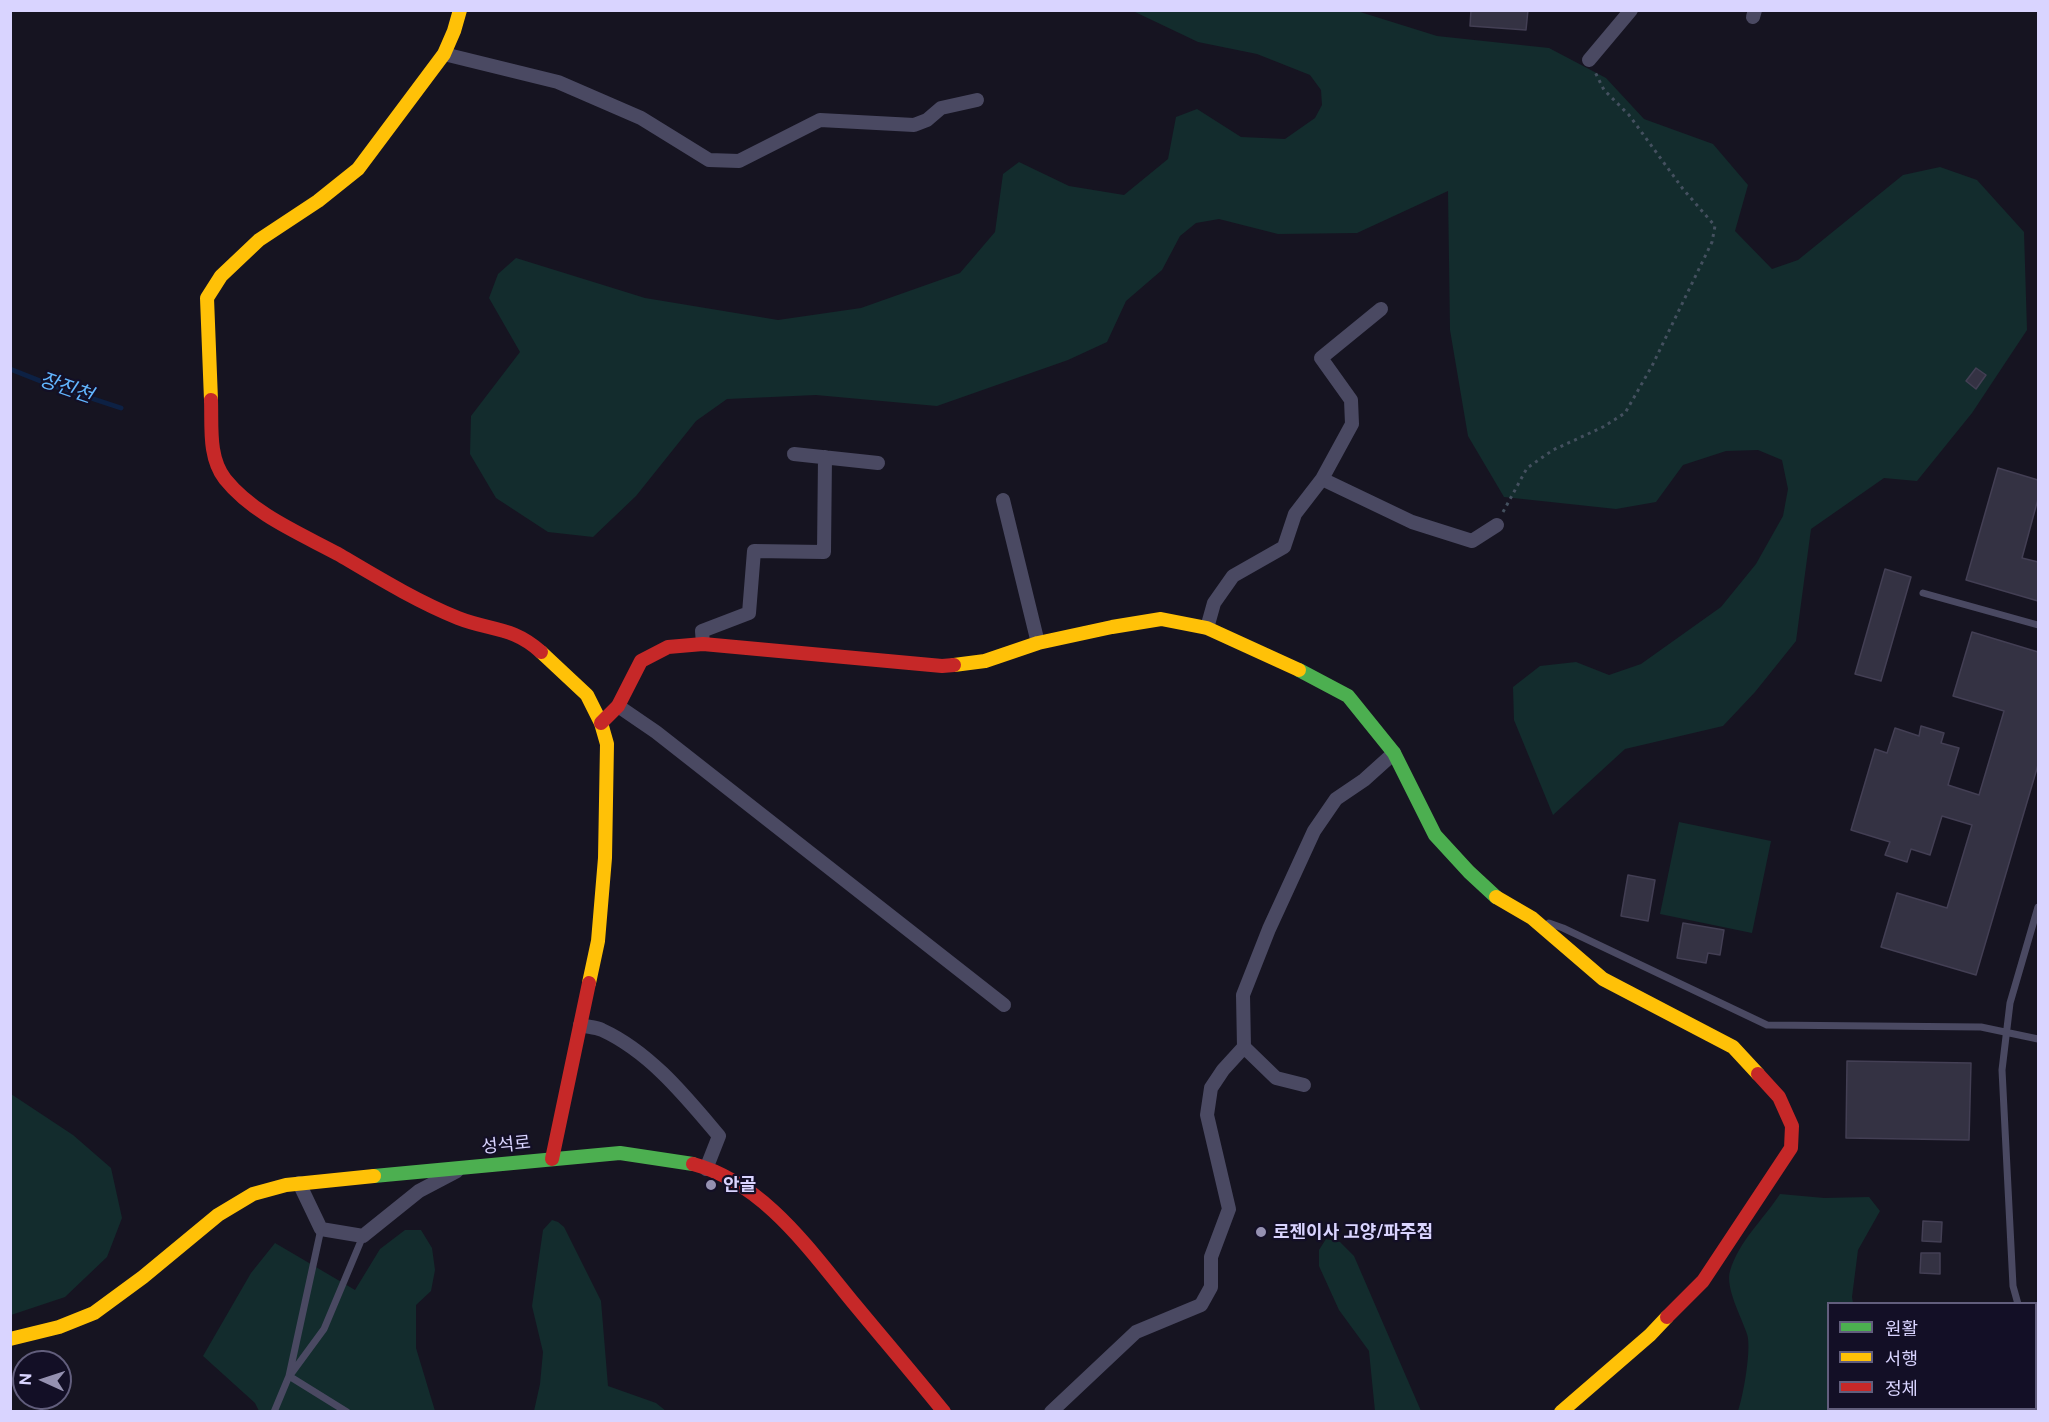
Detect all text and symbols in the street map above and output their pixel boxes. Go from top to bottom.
water label: 장진천 [36,368,96,408]
street label: 성석로 [480,1132,532,1158]
place label: 안골 [723,1174,756,1196]
marker: 안골 [704,1178,718,1192]
place label: 로젠이사 고양/파주점 [1273,1221,1433,1243]
marker: 로젠이사 고양/파주점 [1254,1225,1268,1239]
legend [1827,1302,2037,1410]
text: 원활 [1885,1318,1918,1339]
text: 서행 [1885,1348,1918,1369]
north arrow [12,1350,72,1410]
text: N [16,1372,35,1386]
text: 정체 [1885,1378,1918,1399]

